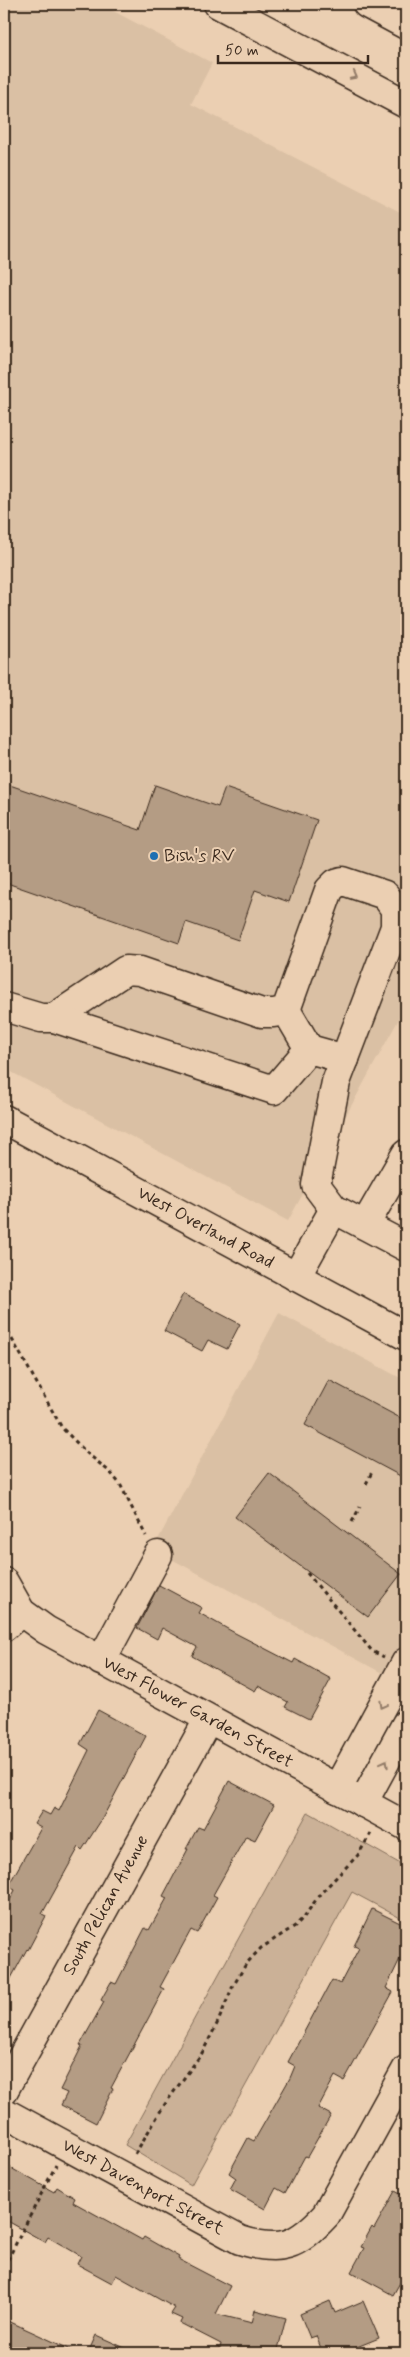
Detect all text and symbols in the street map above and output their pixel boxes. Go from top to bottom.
scale bar [218,32,368,64]
text: 50 m [225,41,259,61]
one-way arrow [349,70,358,80]
place label: Bish's RV [164,844,235,868]
marker: Bish's RV [148,850,160,862]
street label: West Overland Road [133,1181,278,1274]
street label: West Flower Garden Street [98,1651,297,1774]
one-way arrow [379,1699,389,1708]
one-way arrow [379,1760,389,1769]
street label: South Pelican Avenue [57,1831,154,1980]
street label: West Davenport Street [58,2134,229,2241]

